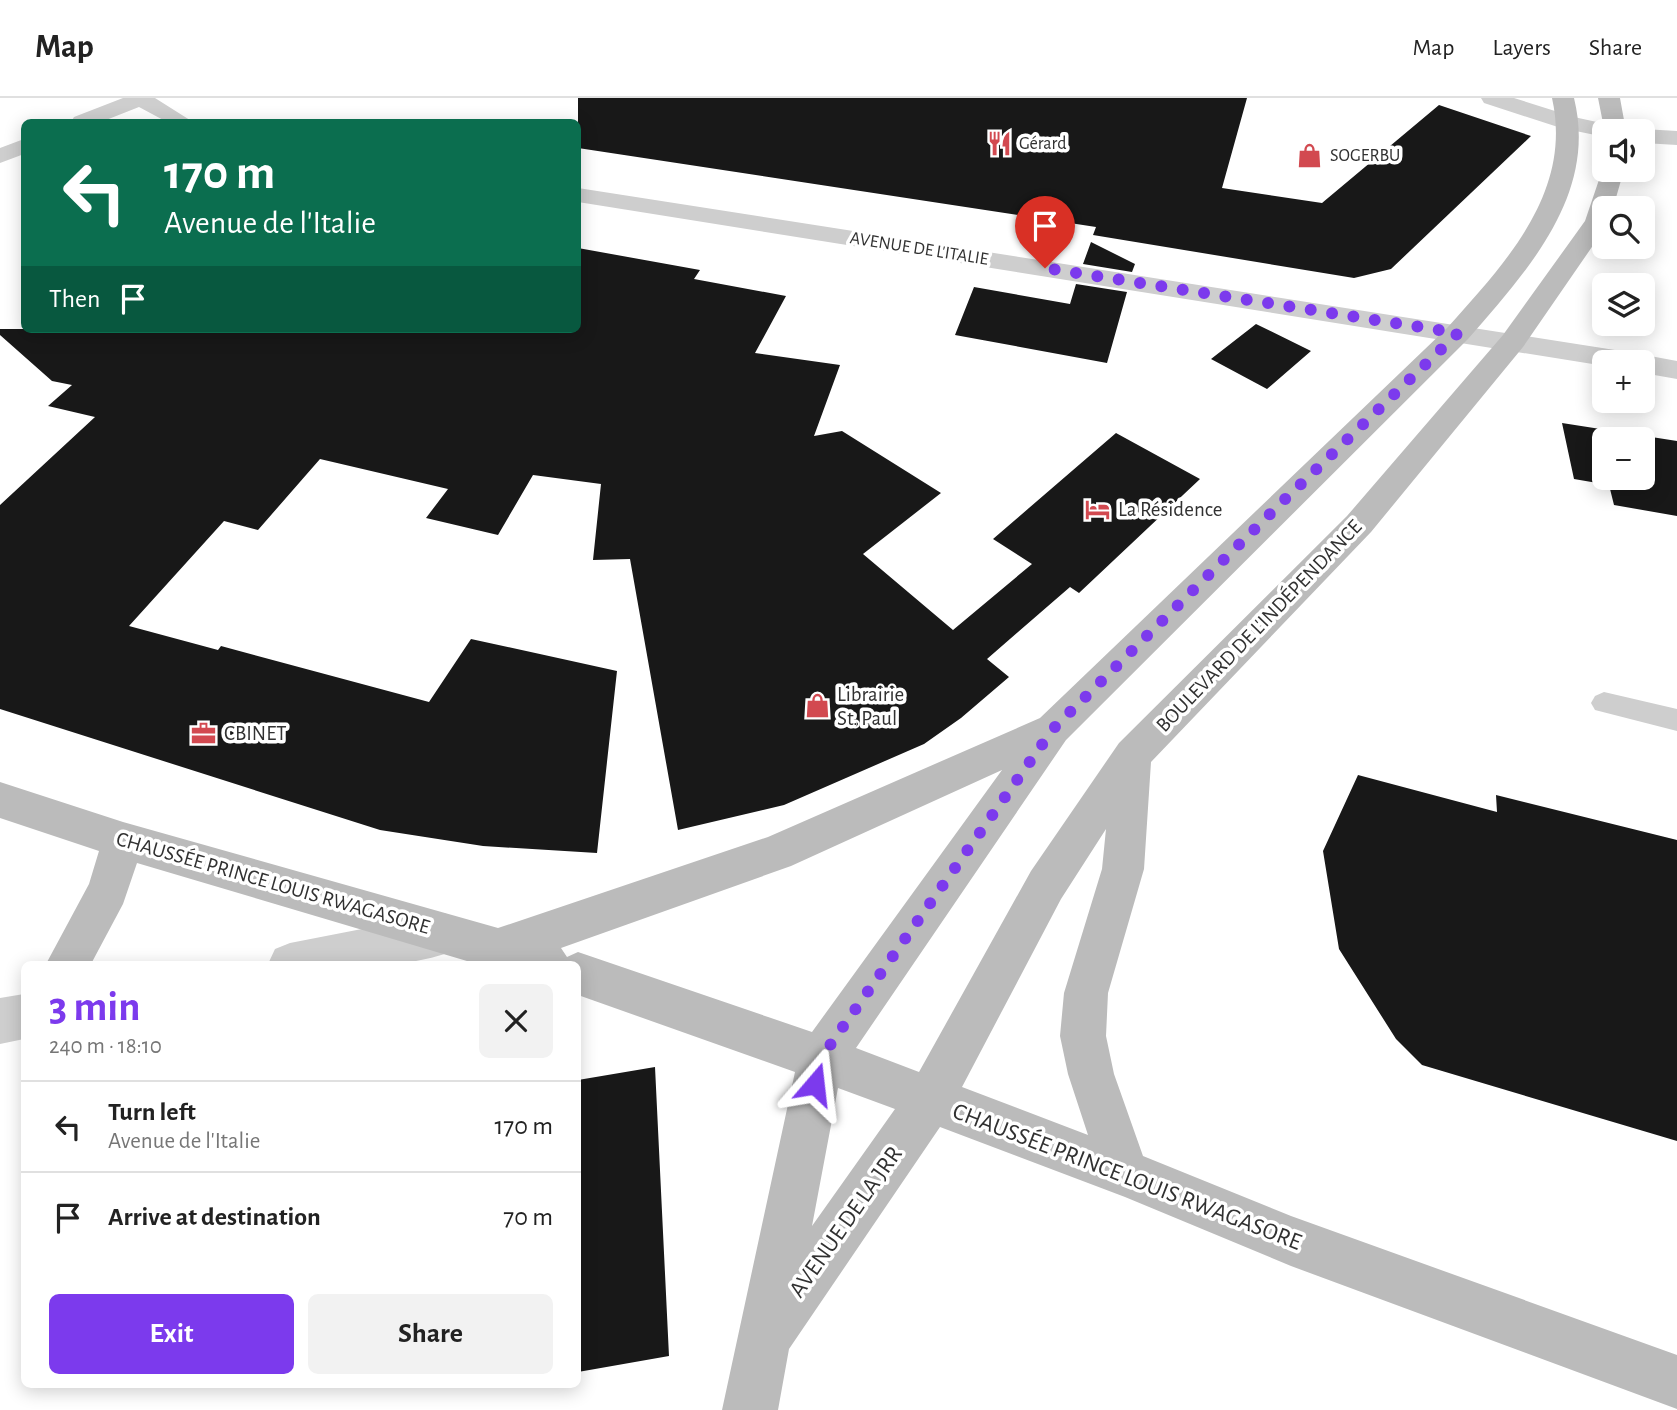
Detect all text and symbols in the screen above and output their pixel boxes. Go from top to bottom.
text: Map [35,31,94,64]
text: Map [1412,36,1454,60]
text: Layers [1492,36,1551,60]
text: Share [1589,36,1642,60]
map controls [1592,119,1655,490]
button: sound [1592,119,1655,182]
restaurant icon: Gérard [985,130,1013,158]
place label: Gérard [1019,135,1067,153]
shop icon: SOGERBU [1296,142,1324,170]
icon: left [49,147,140,238]
place label: SOGERBU [1330,147,1400,165]
text: 170 m [164,149,275,198]
pin [1015,196,1075,268]
button: search [1592,196,1655,259]
text: Avenue de l'Italie [164,207,376,239]
icon: arrive [1026,207,1064,245]
street label: AVENUE DE L'ITALIE [849,229,990,269]
button: layers [1592,273,1655,336]
icon: arrive [114,280,152,318]
text: Then [49,286,100,312]
button: + [1592,350,1655,413]
button: − [1592,427,1655,490]
hotel icon: La Résidence [1084,495,1112,523]
place label: La Résidence [1118,499,1223,520]
street label: BOULEVARD DE L'INDÉPENDANCE [1151,515,1366,736]
place label: Librairie St. Paul [837,684,904,729]
shop icon: Librairie St. Paul [803,692,831,720]
office icon: CBINET [190,719,218,747]
place label: CBINET [224,723,287,744]
street label: CHAUSSÉE PRINCE LOUIS RWAGASORE [114,826,433,938]
button: close [479,984,553,1058]
text: 3 min [49,986,141,1028]
text: 240 m · 18:10 [49,1035,162,1058]
position arrow [778,1047,852,1121]
street label: CHAUSSÉE PRINCE LOUIS RWAGASORE [949,1097,1306,1255]
text: Turn left [108,1099,196,1125]
icon: left [49,1108,87,1146]
text: 170 m [494,1113,553,1139]
text: Avenue de l'Italie [108,1130,260,1153]
street label: AVENUE DE LA JRR [785,1142,907,1302]
icon: arrive [49,1199,87,1237]
text: Arrive at destination [108,1204,321,1230]
text: 70 m [503,1204,553,1230]
button: Exit [49,1294,294,1374]
button: Share [308,1294,553,1374]

